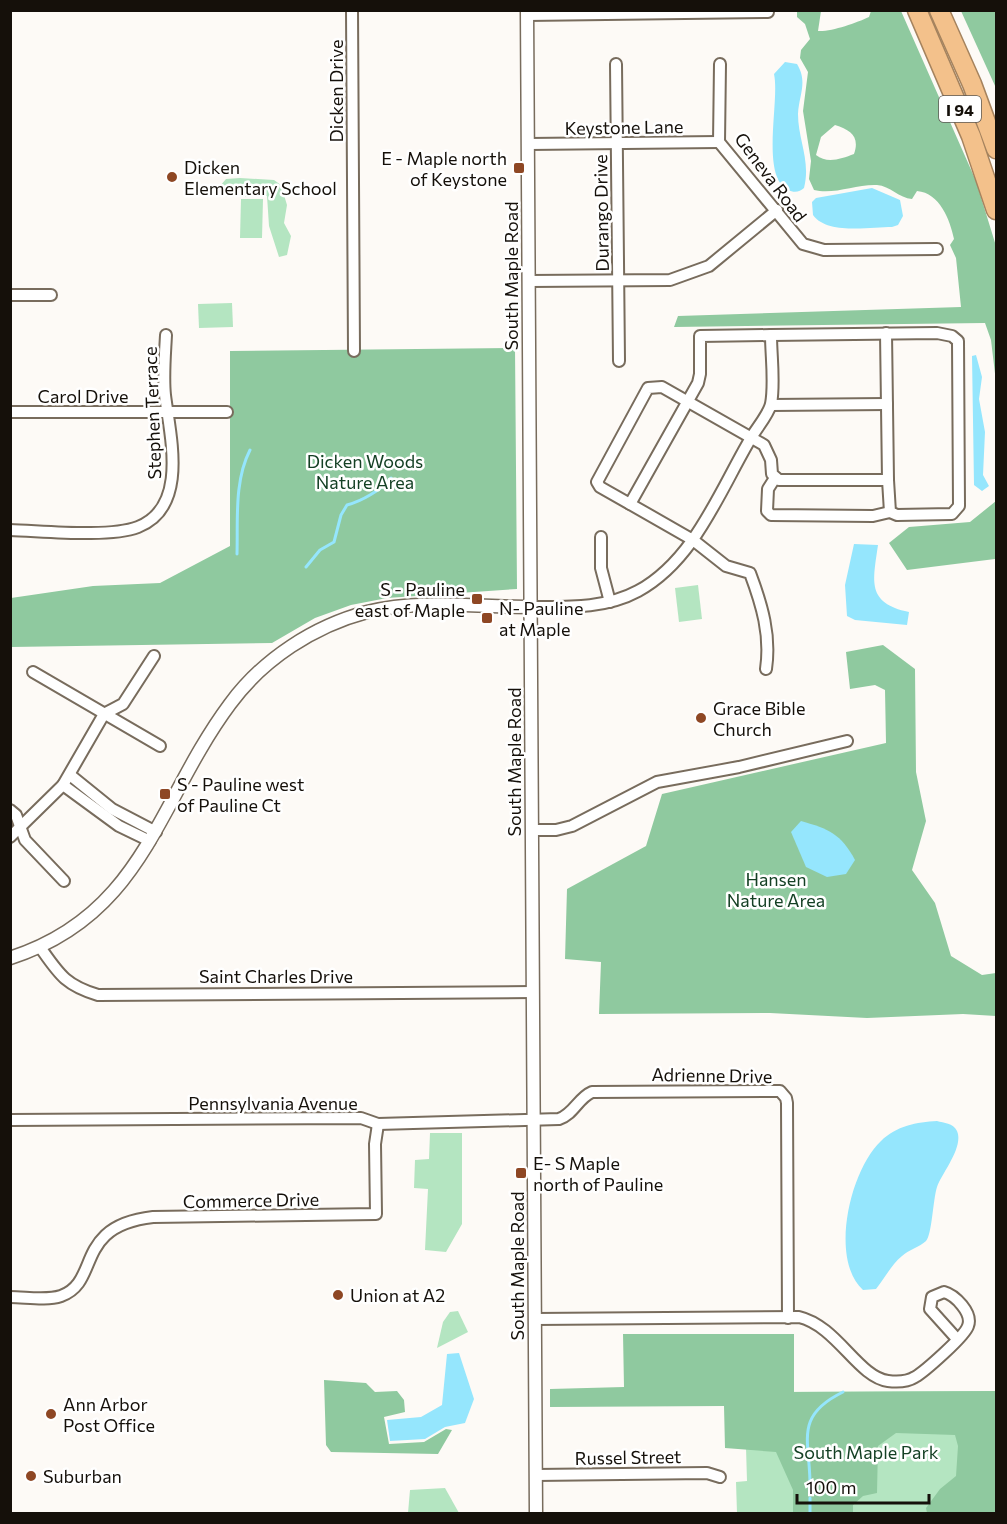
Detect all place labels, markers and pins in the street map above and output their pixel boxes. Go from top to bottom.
place label: E - Maple north of Keystone [381,147,507,190]
place label: Dicken Elementary School [184,156,337,199]
marker: E - Maple north of Keystone [512,161,526,175]
marker: Dicken Elementary School [165,170,179,184]
place label: S - Pauline east of Maple [355,578,465,621]
marker: S - Pauline east of Maple [470,592,484,606]
place label: N- Pauline at Maple [499,597,583,640]
marker: N- Pauline at Maple [480,611,494,625]
place label: Grace Bible Church [713,697,805,740]
marker: Grace Bible Church [694,711,708,725]
place label: S - Pauline west of Pauline Ct [177,773,304,816]
marker: S - Pauline west of Pauline Ct [158,787,172,801]
place label: E- S Maple north of Pauline [533,1152,663,1195]
marker: E- S Maple north of Pauline [514,1166,528,1180]
place label: Union at A2 [350,1284,445,1306]
marker: Union at A2 [331,1288,345,1302]
place label: Ann Arbor Post Office [63,1393,155,1436]
marker: Ann Arbor Post Office [44,1407,58,1421]
place label: Suburban [43,1465,122,1487]
marker: Suburban [24,1469,38,1483]

